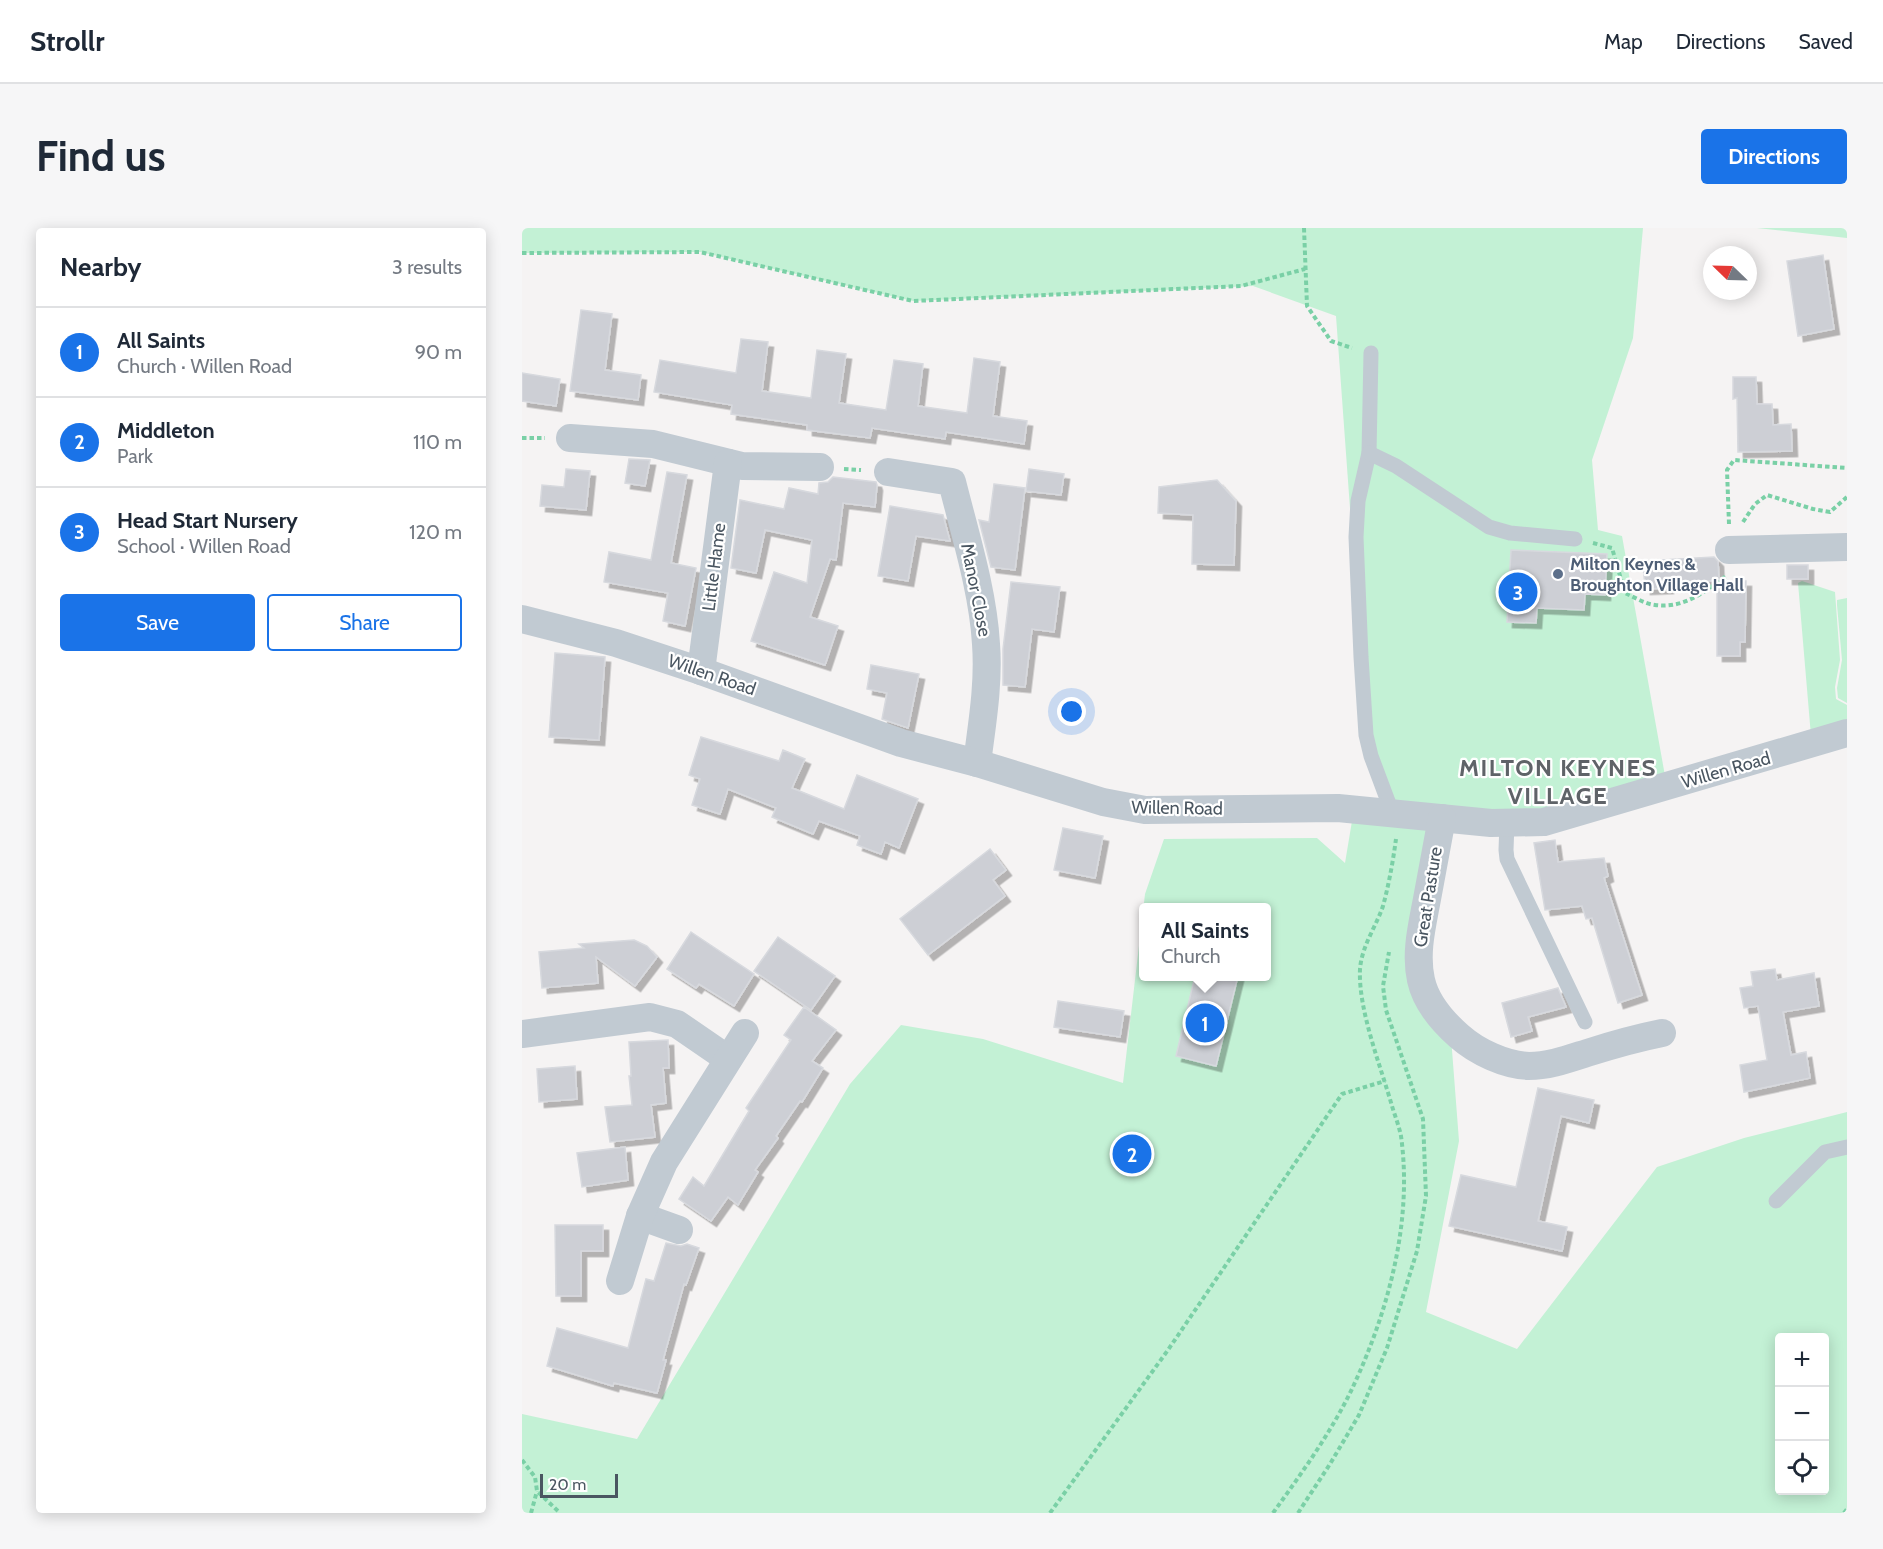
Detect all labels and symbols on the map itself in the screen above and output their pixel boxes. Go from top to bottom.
north arrow [1703,246,1757,300]
street label: Little Hame [698,522,730,612]
street label: Manor Close [956,541,996,639]
place label: Milton Keynes & Broughton Village Hall [1570,553,1744,596]
marker: Milton Keynes & Broughton Village Hall [1551,567,1565,581]
pin: 3 [1498,570,1538,614]
street label: Willen Road [665,650,759,700]
your location [1057,697,1086,726]
street label: Willen Road [1679,747,1773,793]
district label: MILTON KEYNES VILLAGE [1459,753,1657,810]
street label: Willen Road [1131,796,1223,820]
street label: Great Pasture [1409,845,1447,949]
pin: 1 [1186,1000,1224,1046]
pin: 2 [1112,1132,1152,1176]
scale bar [540,1471,618,1498]

